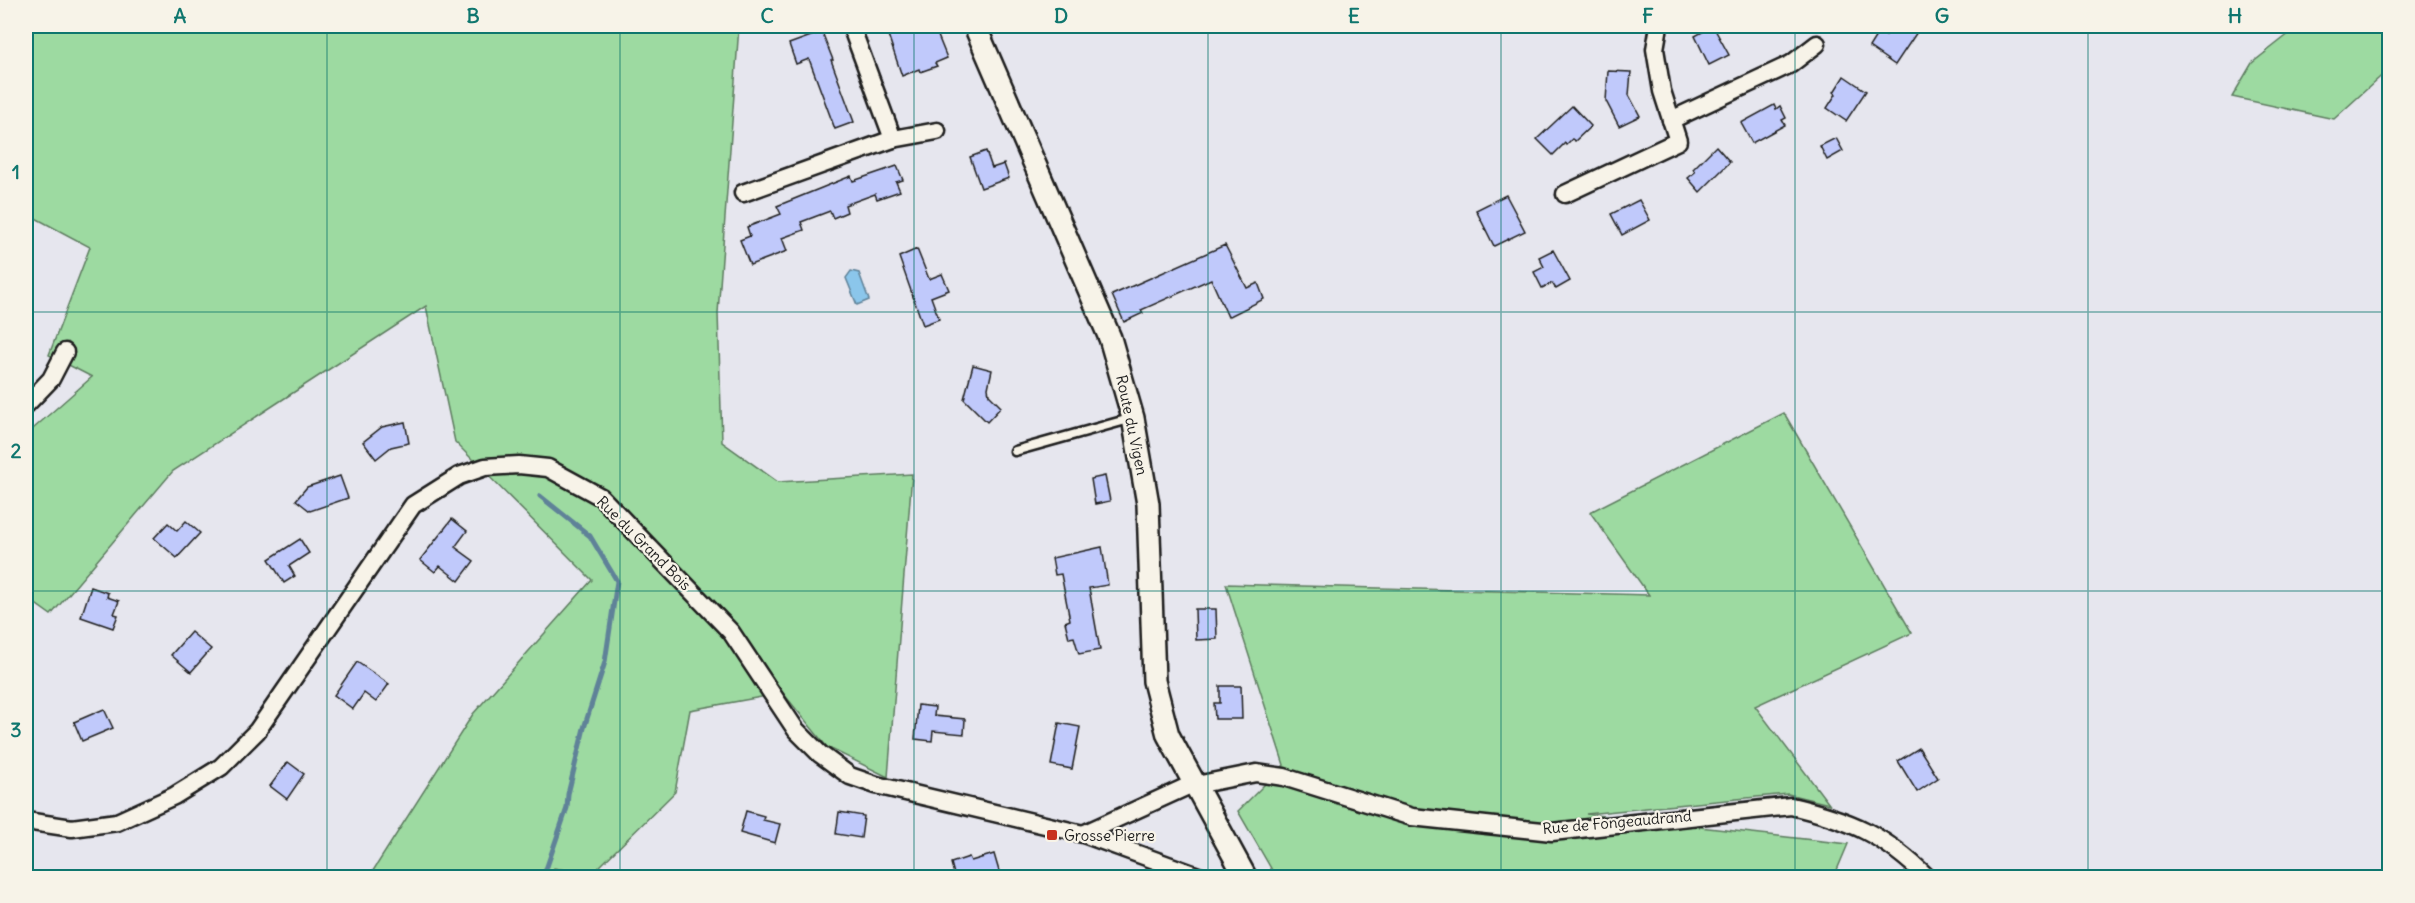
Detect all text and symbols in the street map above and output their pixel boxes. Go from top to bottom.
text: A [174,3,187,28]
text: B [466,3,480,28]
text: C [760,3,774,28]
text: D [1054,3,1068,28]
text: E [1348,3,1360,28]
text: F [1642,3,1654,28]
text: G [1935,3,1949,28]
text: H [2228,3,2242,28]
text: 1 [12,159,20,184]
street label: Route du Vigen [1112,373,1152,477]
text: 2 [11,438,22,463]
street label: Rue du Grand Bois [593,492,695,594]
text: 3 [10,717,22,742]
street label: Rue de Fongeaudrand [1542,806,1693,838]
place label: Grosse Pierre [1064,826,1155,845]
marker: Grosse Pierre [1045,828,1059,842]

